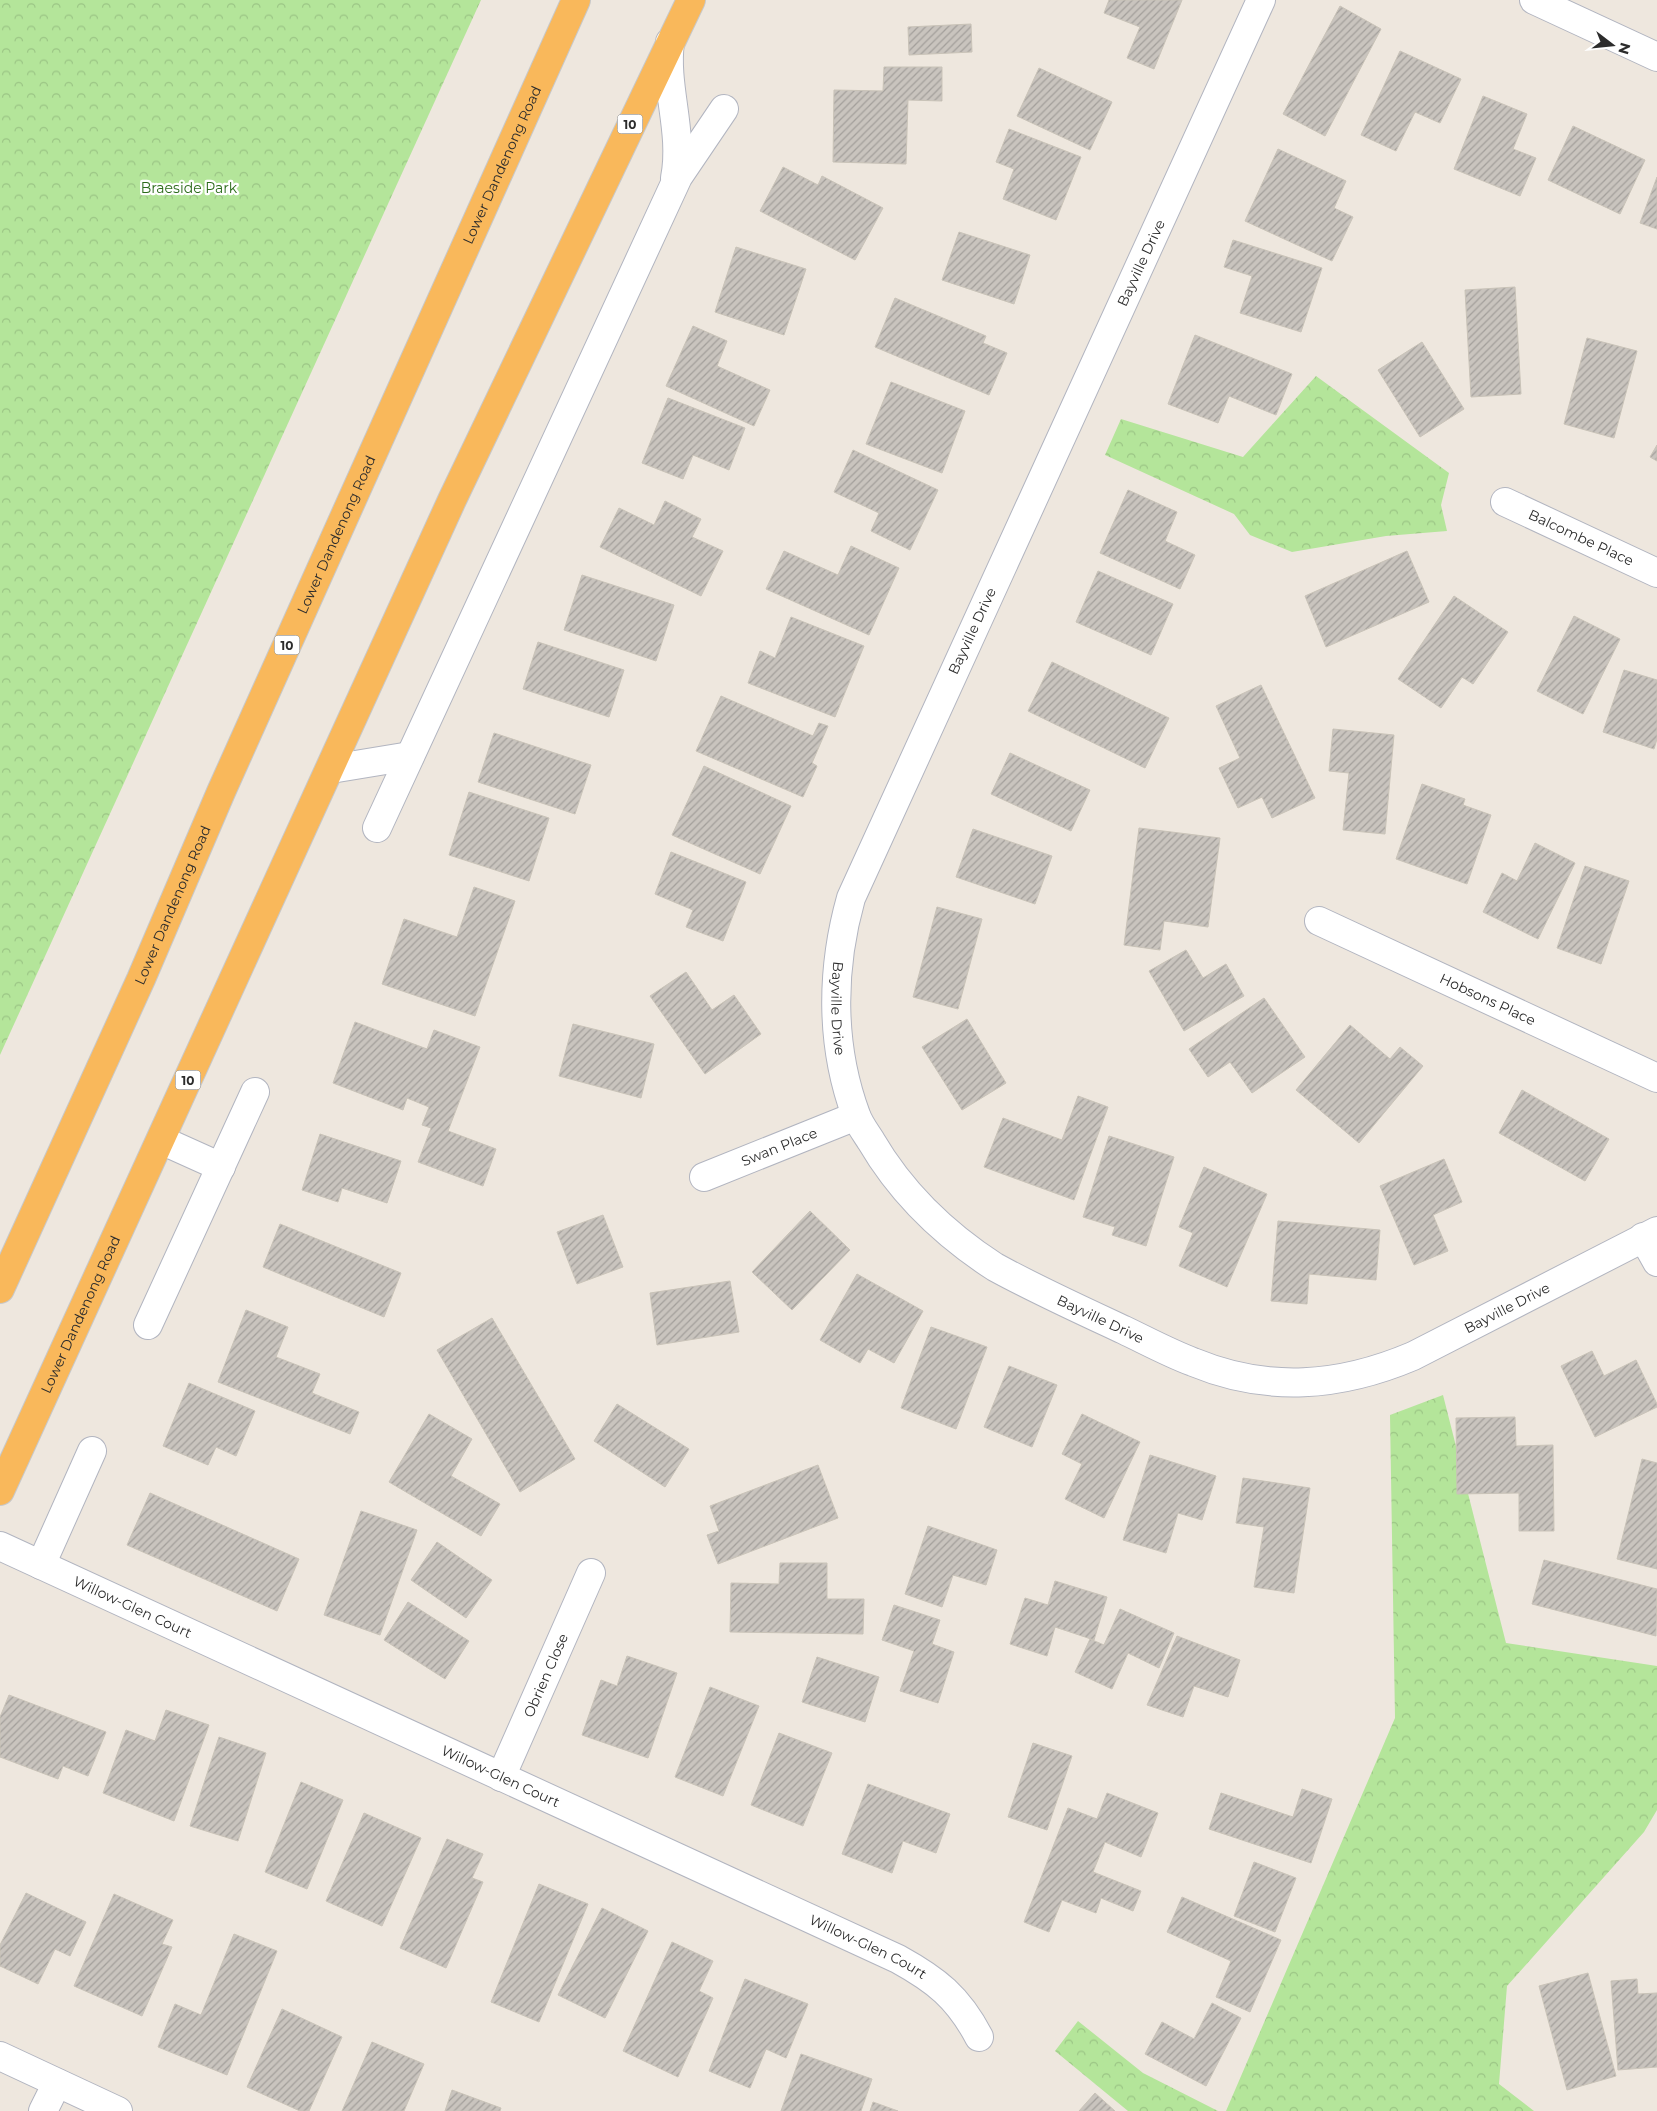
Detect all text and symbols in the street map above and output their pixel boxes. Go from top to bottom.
north arrow [1587,20,1637,70]
text: N [1614,41,1635,57]
street label: Lower Dandenong Road [459,83,545,247]
road number: 10 [618,115,642,134]
park label: Braeside Park [141,179,238,197]
street label: Bayville Drive [1113,217,1169,309]
street label: Lower Dandenong Road [293,453,380,617]
street label: Balcombe Place [1526,505,1637,570]
street label: Bayville Drive [944,585,1000,677]
road number: 10 [274,636,300,654]
street label: Lower Dandenong Road [131,823,215,988]
street label: Bayville Drive [827,961,849,1057]
street label: Hobsons Place [1437,969,1538,1029]
road number: 10 [176,1070,200,1090]
street label: Swan Place [739,1124,820,1170]
street label: Lower Dandenong Road [37,1233,124,1396]
street label: Bayville Drive [1461,1278,1553,1337]
street label: Bayville Drive [1054,1291,1147,1347]
street label: Willow-Glen Court [71,1572,195,1642]
street label: Obrien Close [519,1631,572,1720]
street label: Willow-Glen Court [439,1741,563,1811]
street label: Willow-Glen Court [806,1910,930,1983]

